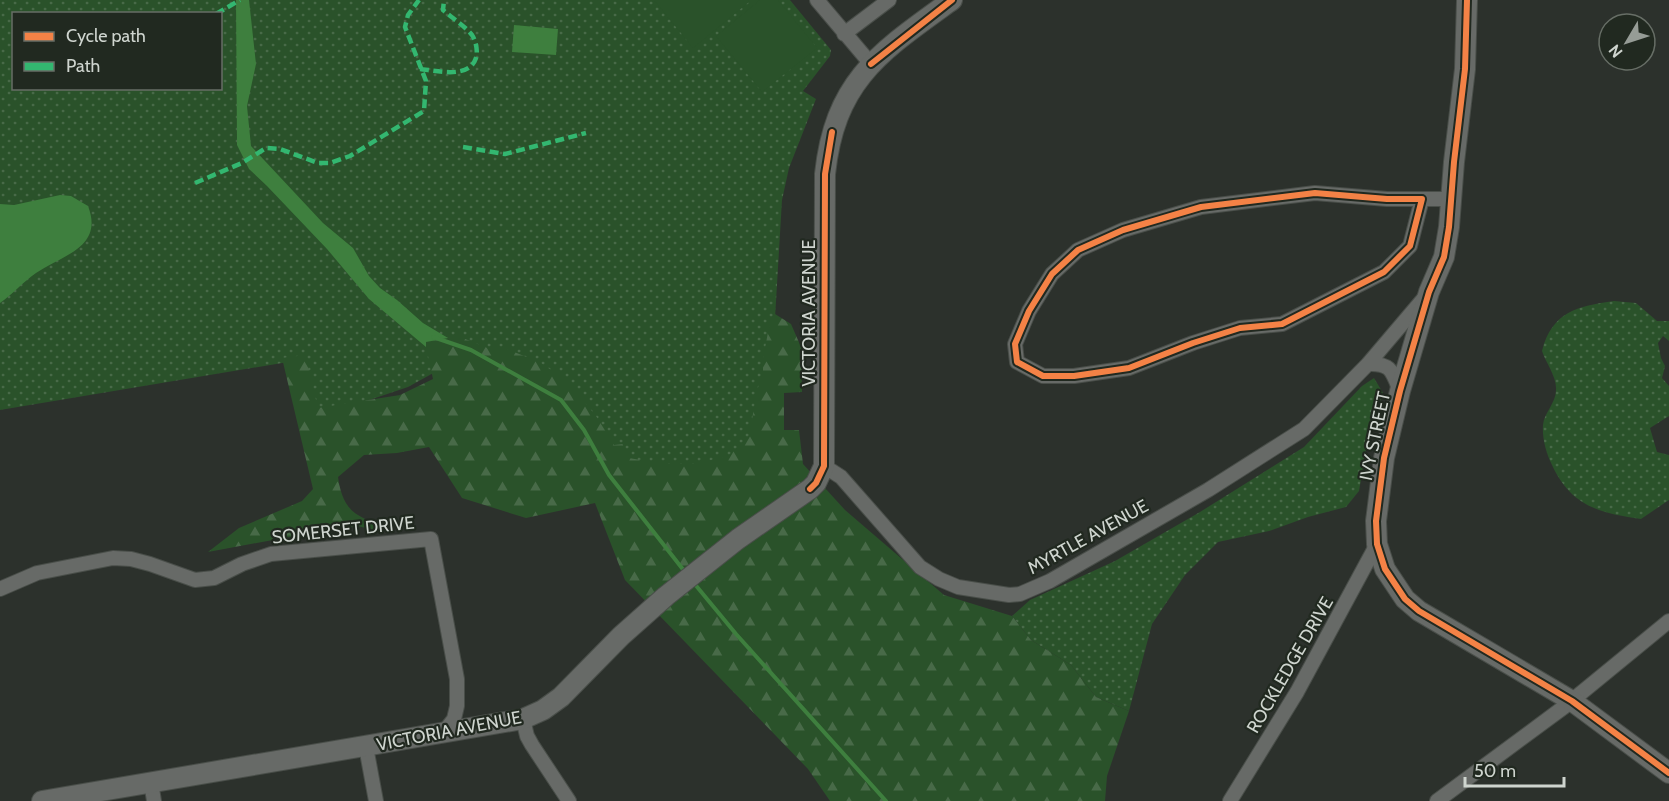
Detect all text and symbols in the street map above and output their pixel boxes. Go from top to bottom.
legend [12,12,222,90]
north arrow [1597,12,1657,72]
text: Cycle path [66,25,146,47]
text: N [1605,41,1627,61]
text: Path [66,55,100,77]
street label: VICTORIA AVENUE [798,239,820,387]
street label: IVY STREET [1355,389,1395,482]
street label: MYRTLE AVENUE [1024,495,1152,579]
street label: SOMERSET DRIVE [271,512,415,548]
street label: ROCKLEDGE DRIVE [1242,593,1338,737]
street label: VICTORIA AVENUE [375,706,523,756]
scale bar [1465,750,1564,788]
text: 50 m [1474,760,1516,782]

